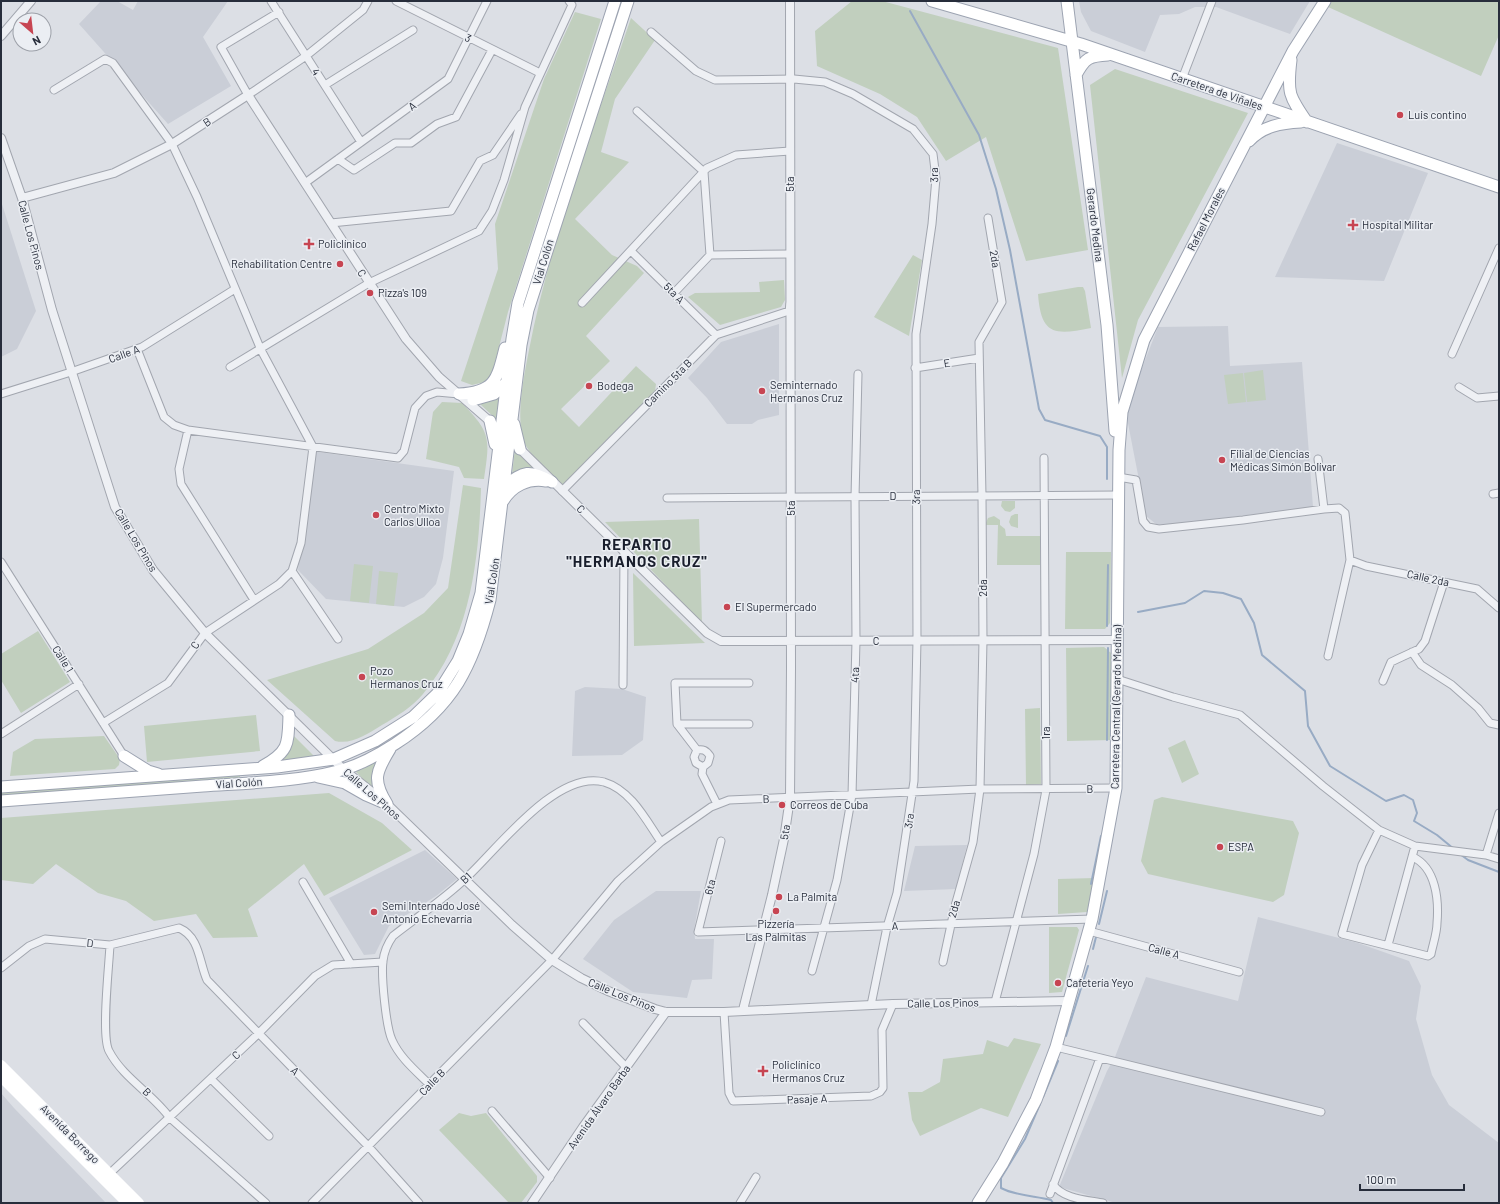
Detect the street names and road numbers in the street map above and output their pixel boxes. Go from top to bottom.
street label: 3 [463,30,474,45]
street label: 4 [309,66,324,78]
street label: Carretera de Viñales [1170,69,1265,112]
street label: A [405,98,418,113]
street label: B [200,114,213,129]
street label: 3ra [927,167,940,183]
street label: 5ta [783,176,796,192]
street label: Rafael Morales [1184,185,1227,253]
street label: Gerardo Medina [1085,187,1106,263]
street label: Calle Los Pinos [16,199,47,271]
street label: Vial Colón [529,238,556,286]
street label: 2da [988,249,1003,269]
street label: C [355,266,370,279]
street label: 5ta A [661,280,688,306]
street label: Calle A [107,342,141,365]
street label: Camino 5ta B [641,356,694,409]
street label: E [943,356,952,369]
street label: D [890,489,897,502]
street label: 3ra [909,489,922,505]
street label: 5ta [784,500,797,516]
street label: C [574,502,588,516]
street label: Calle Los Pinos [112,506,160,574]
street label: Vial Colón [481,557,502,605]
street label: Calle 2da [1406,567,1450,588]
street label: 2da [976,579,989,597]
street label: Carretera Central (Gerardo Medina) [1108,625,1123,789]
street label: C [873,634,879,647]
street label: C [187,638,202,651]
street label: Calle 1 [50,643,77,675]
street label: 4ta [848,667,861,683]
street label: 1ra [1039,726,1052,740]
street label: Calle Los Pinos [341,765,404,822]
street label: Vial Colón [215,774,263,791]
street label: B [1086,782,1094,795]
street label: B [762,792,770,805]
street label: 3ra [901,812,916,829]
street label: 5ta [777,823,792,840]
street label: B1 [457,869,474,886]
street label: 6ta [701,878,718,896]
street label: 2da [945,899,962,919]
street label: A [891,919,899,932]
street label: D [86,936,94,949]
street label: Calle A [1147,940,1182,961]
street label: Calle Los Pinos [587,975,658,1014]
street label: Calle Los Pinos [907,995,979,1010]
street label: C [229,1048,243,1062]
street label: Avenida Álvaro Barba [565,1062,633,1151]
street label: A [288,1064,303,1078]
street label: Calle B [416,1065,448,1098]
street label: B [140,1085,154,1099]
street label: Pasaje A [787,1091,828,1106]
street label: Avenida Borrego [38,1101,103,1166]

